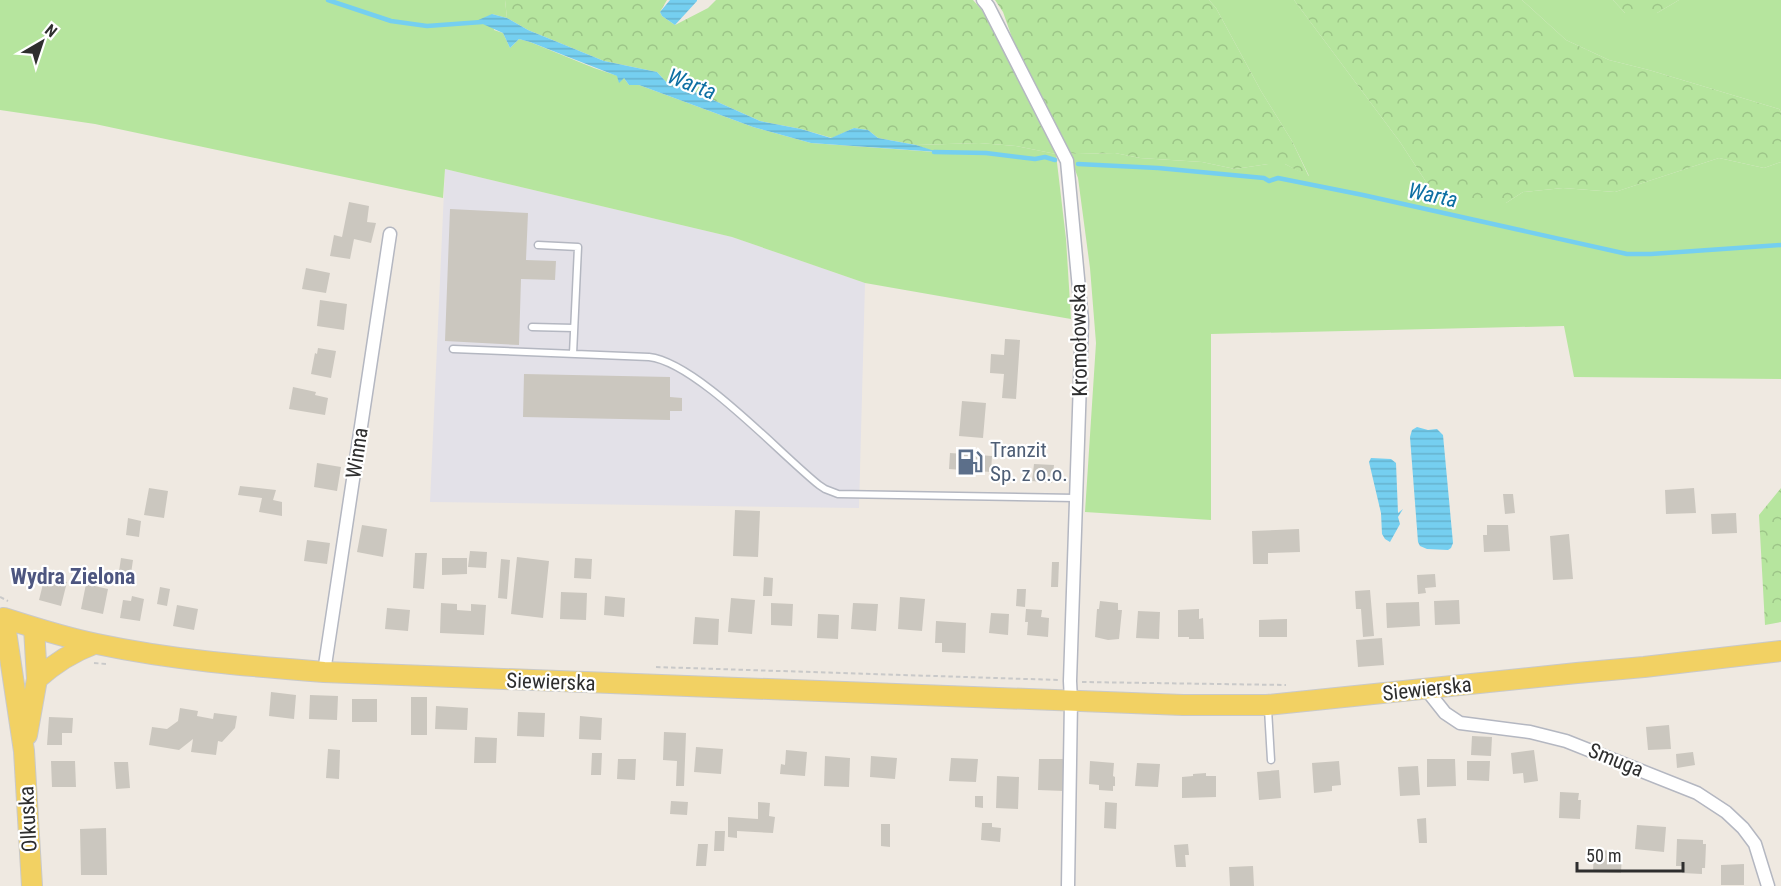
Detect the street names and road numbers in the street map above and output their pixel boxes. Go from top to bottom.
street label: Kromołowska [1066,283,1092,397]
street label: Winna [341,426,373,480]
street label: Siewierska [506,668,596,696]
street label: Siewierska [1381,672,1473,706]
street label: Smuga [1585,738,1647,782]
street label: Olkuska [14,785,42,853]

